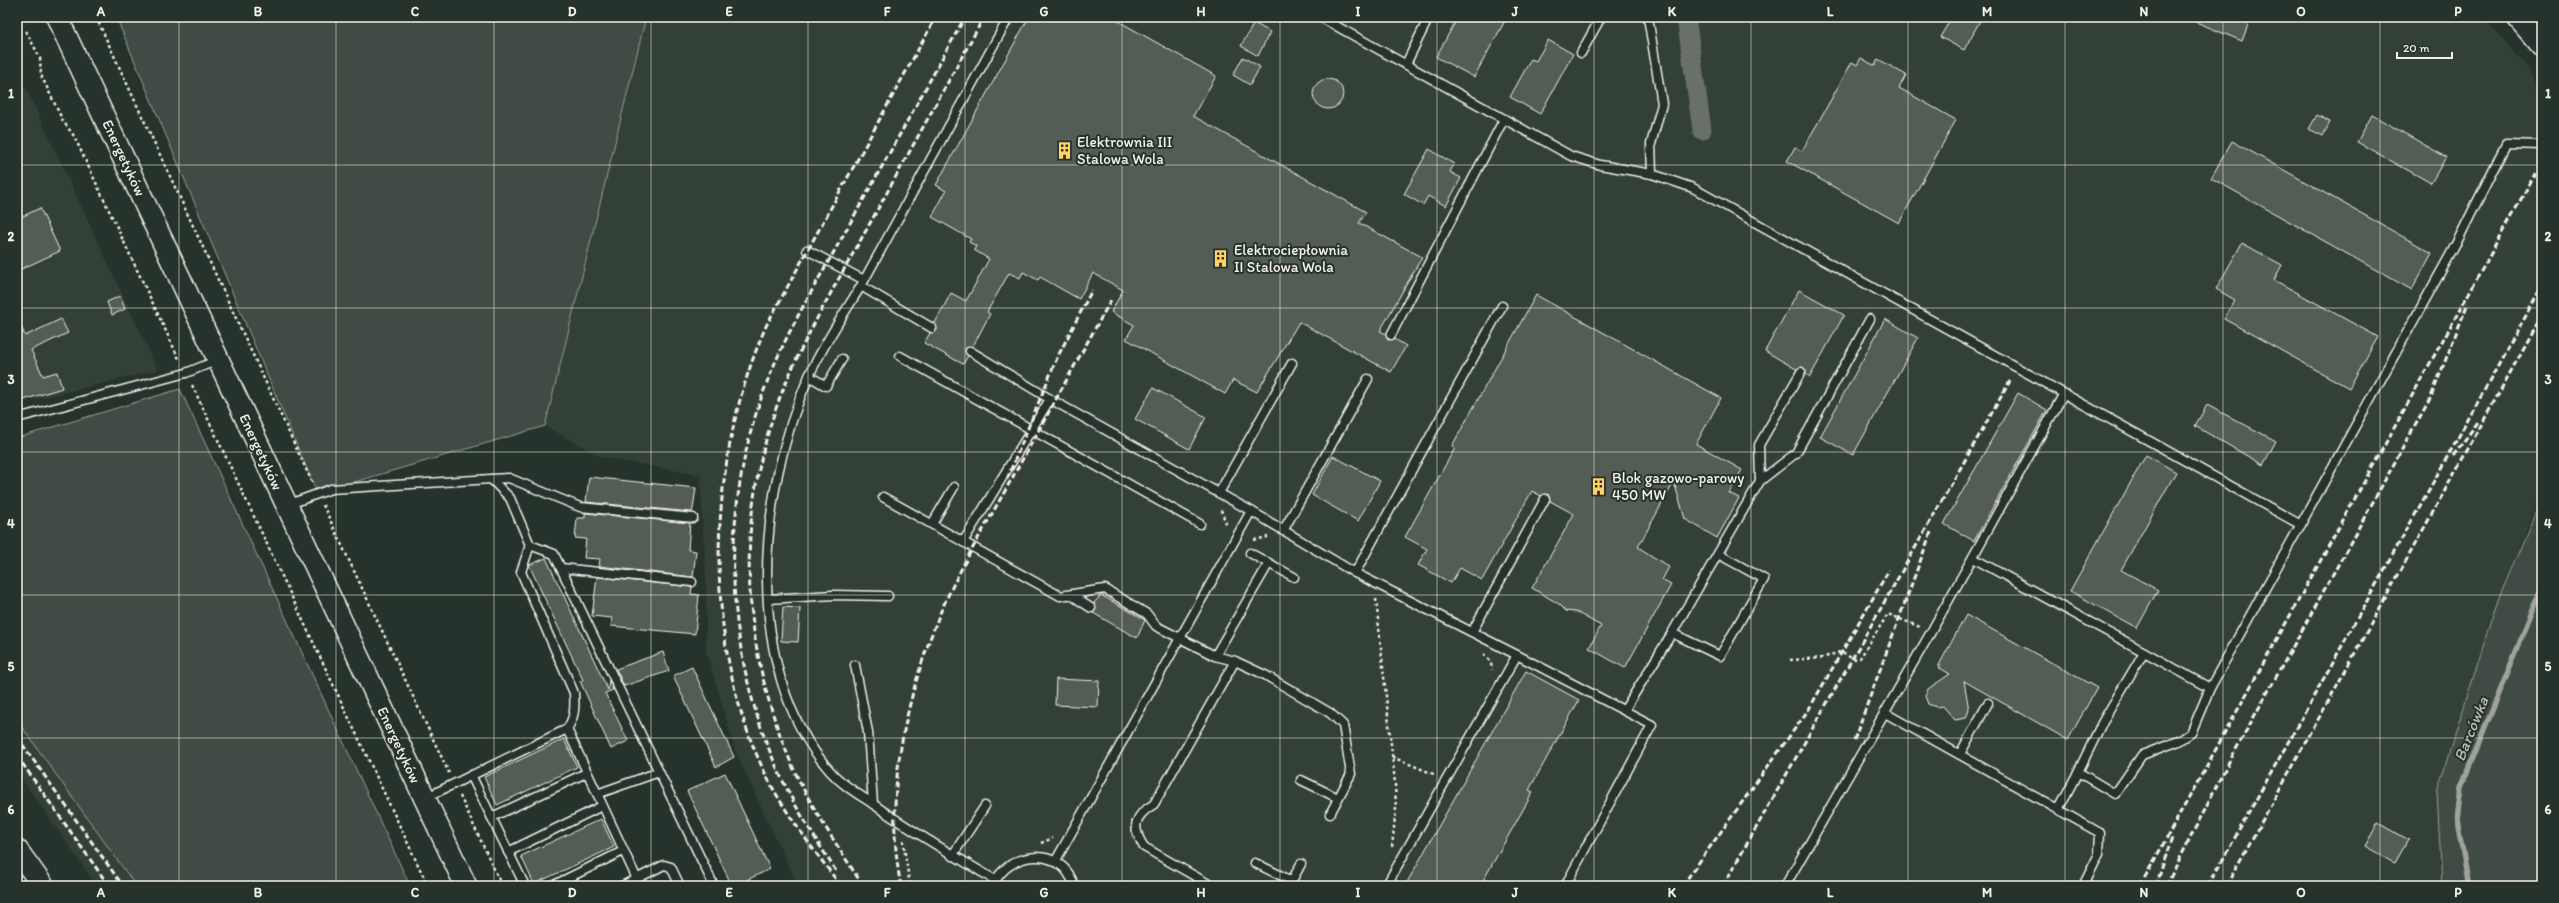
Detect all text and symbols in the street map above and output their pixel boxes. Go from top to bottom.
text: A [96,4,106,19]
text: B [254,4,263,19]
text: C [411,4,420,19]
text: D [568,4,577,19]
text: E [725,4,733,19]
text: F [884,4,891,19]
text: G [1040,4,1049,19]
text: H [1197,4,1206,19]
text: I [1356,4,1361,19]
text: J [1511,4,1519,19]
text: K [1668,4,1677,19]
text: L [1827,4,1834,19]
text: M [1982,4,1992,19]
text: N [2140,4,2149,19]
text: O [2296,4,2306,19]
text: P [2454,4,2462,19]
scale bar [2397,34,2452,60]
text: 20 m [2403,41,2430,55]
text: 1 [8,86,14,101]
text: 1 [2545,86,2551,101]
street label: Energetyków [98,117,150,199]
place label: Elektrownia III Stalowa Wola [1077,133,1172,168]
building icon: Elektrownia III Stalowa Wola [1054,141,1074,161]
text: 2 [8,229,15,244]
text: 2 [2545,229,2552,244]
place label: Elektrociepłownia II Stalowa Wola [1234,241,1348,276]
building icon: Elektrociepłownia II Stalowa Wola [1211,249,1231,269]
text: 3 [7,372,15,387]
text: 3 [2544,372,2552,387]
street label: Energetyków [235,411,287,493]
place label: Blok gazowo-parowy 450 MW [1612,469,1744,504]
building icon: Blok gazowo-parowy 450 MW [1589,477,1609,497]
text: 4 [7,516,15,531]
text: 4 [2544,516,2552,531]
text: 5 [8,659,15,674]
text: 5 [2545,659,2552,674]
water label: Barcówka [2450,693,2493,764]
street label: Energetyków [373,704,425,786]
text: 6 [8,802,15,817]
text: 6 [2545,802,2552,817]
text: A [96,885,106,900]
text: B [254,885,263,900]
text: C [411,885,420,900]
text: D [568,885,577,900]
text: E [725,885,733,900]
text: F [884,885,891,900]
text: G [1040,885,1049,900]
text: H [1197,885,1206,900]
text: I [1356,885,1361,900]
text: J [1511,885,1519,900]
text: K [1668,885,1677,900]
text: L [1827,885,1834,900]
text: M [1982,885,1992,900]
text: N [2140,885,2149,900]
text: O [2296,885,2306,900]
text: P [2454,885,2462,900]

